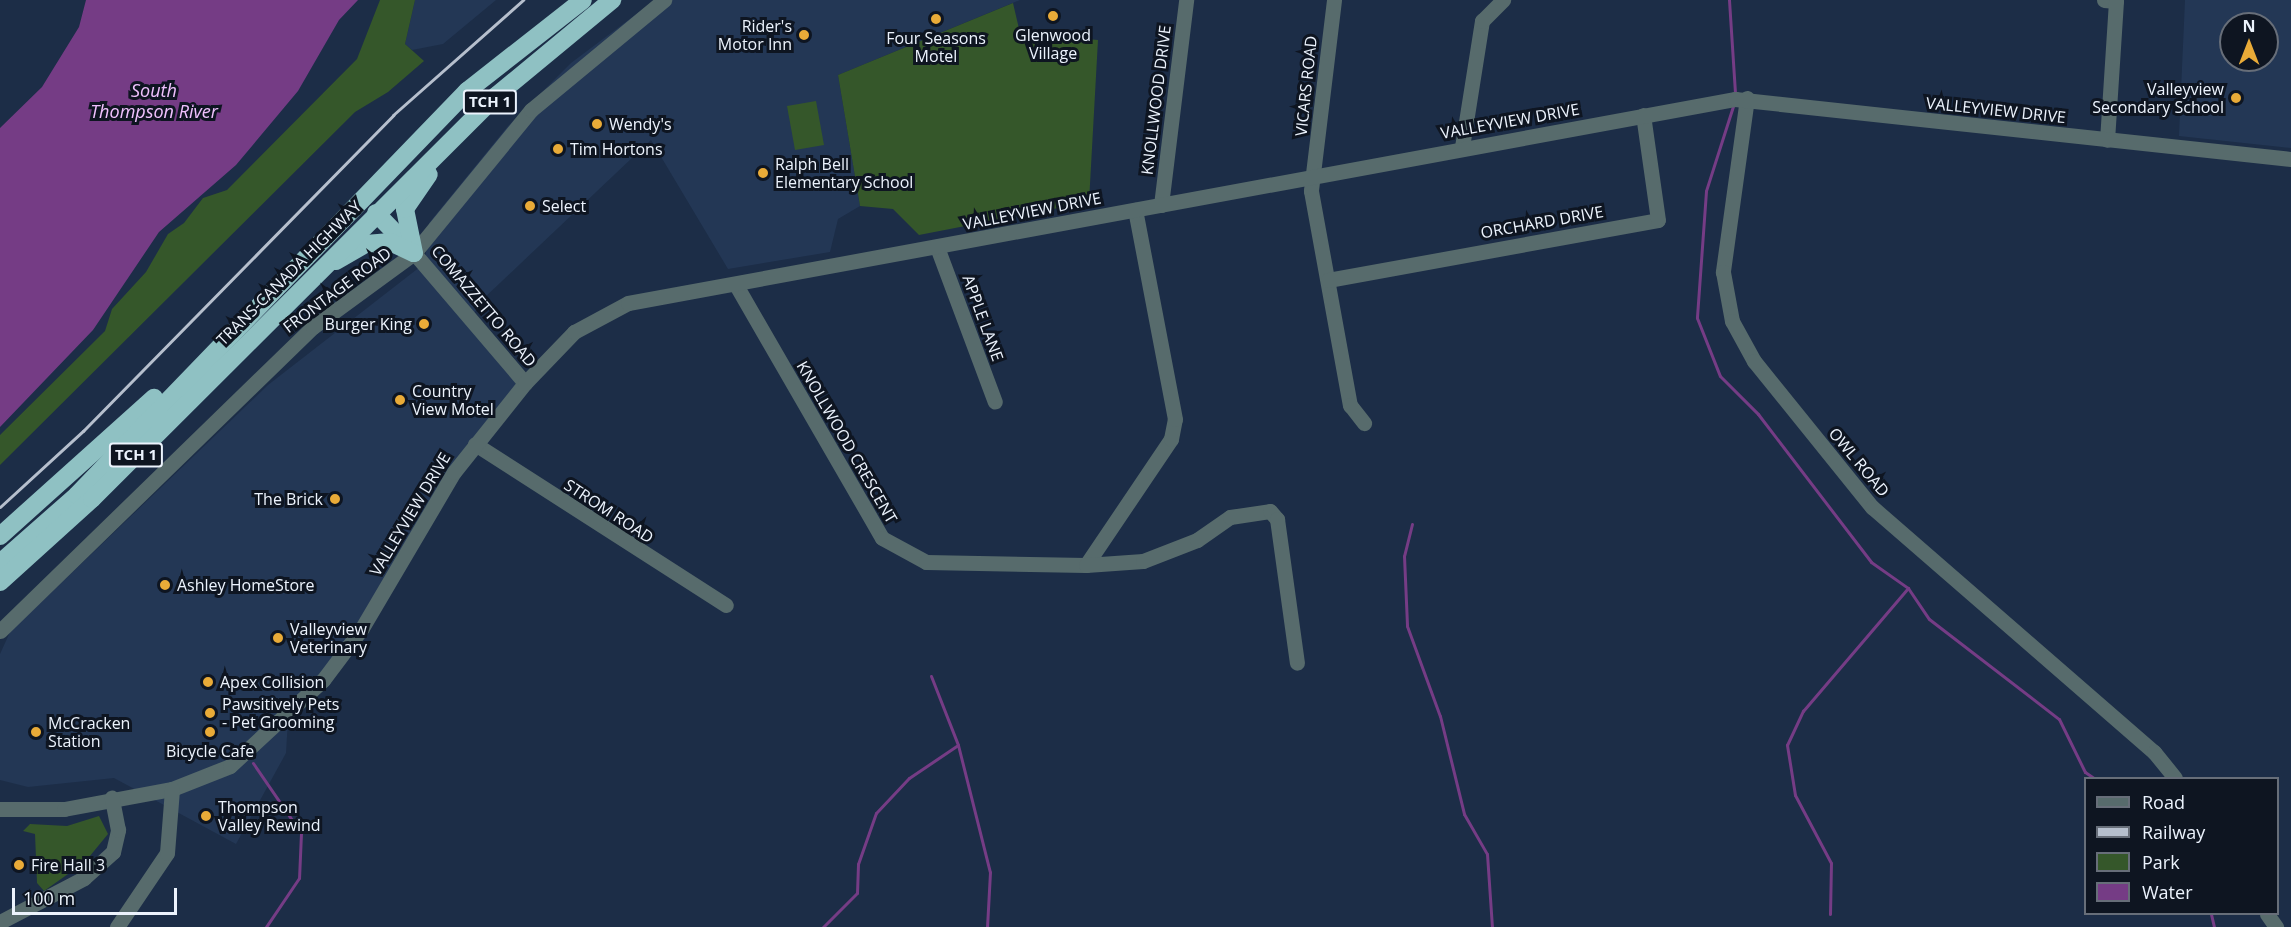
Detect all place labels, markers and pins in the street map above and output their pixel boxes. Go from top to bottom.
marker: Glenwood Village [1046,9,1060,23]
marker: Four Seasons Motel [929,12,943,26]
place label: Rider's Motor Inn [718,16,792,54]
place label: Glenwood Village [1015,25,1091,63]
marker: Rider's Motor Inn [797,28,811,42]
place label: Four Seasons Motel [886,28,986,66]
place label: Valleyview Secondary School [2092,79,2224,117]
marker: Valleyview Secondary School [2229,91,2243,105]
place label: Wendy's [609,114,672,134]
marker: Wendy's [590,117,604,131]
place label: Tim Hortons [570,139,663,159]
marker: Tim Hortons [551,142,565,156]
place label: Ralph Bell Elementary School [775,154,913,192]
marker: Ralph Bell Elementary School [756,166,770,180]
place label: Select [542,196,586,216]
marker: Select [523,199,537,213]
place label: Burger King [325,314,412,334]
marker: Burger King [417,317,431,331]
place label: Country View Motel [412,381,494,419]
marker: Country View Motel [393,393,407,407]
place label: The Brick [254,489,323,509]
marker: The Brick [328,492,342,506]
place label: Ashley HomeStore [177,575,315,595]
marker: Ashley HomeStore [158,578,172,592]
place label: Valleyview Veterinary [290,619,367,657]
marker: Valleyview Veterinary [271,631,285,645]
place label: Apex Collision [220,672,324,692]
marker: Apex Collision [201,675,215,689]
place label: Pawsitively Pets - Pet Grooming [222,694,339,732]
marker: Pawsitively Pets - Pet Grooming [203,706,217,720]
place label: McCracken Station [48,713,130,751]
marker: McCracken Station [29,725,43,739]
marker: Bicycle Cafe [203,725,217,739]
place label: Bicycle Cafe [166,741,254,761]
place label: Thompson Valley Rewind [218,797,321,835]
marker: Thompson Valley Rewind [199,809,213,823]
place label: Fire Hall 3 [31,855,105,875]
marker: Fire Hall 3 [12,858,26,872]

